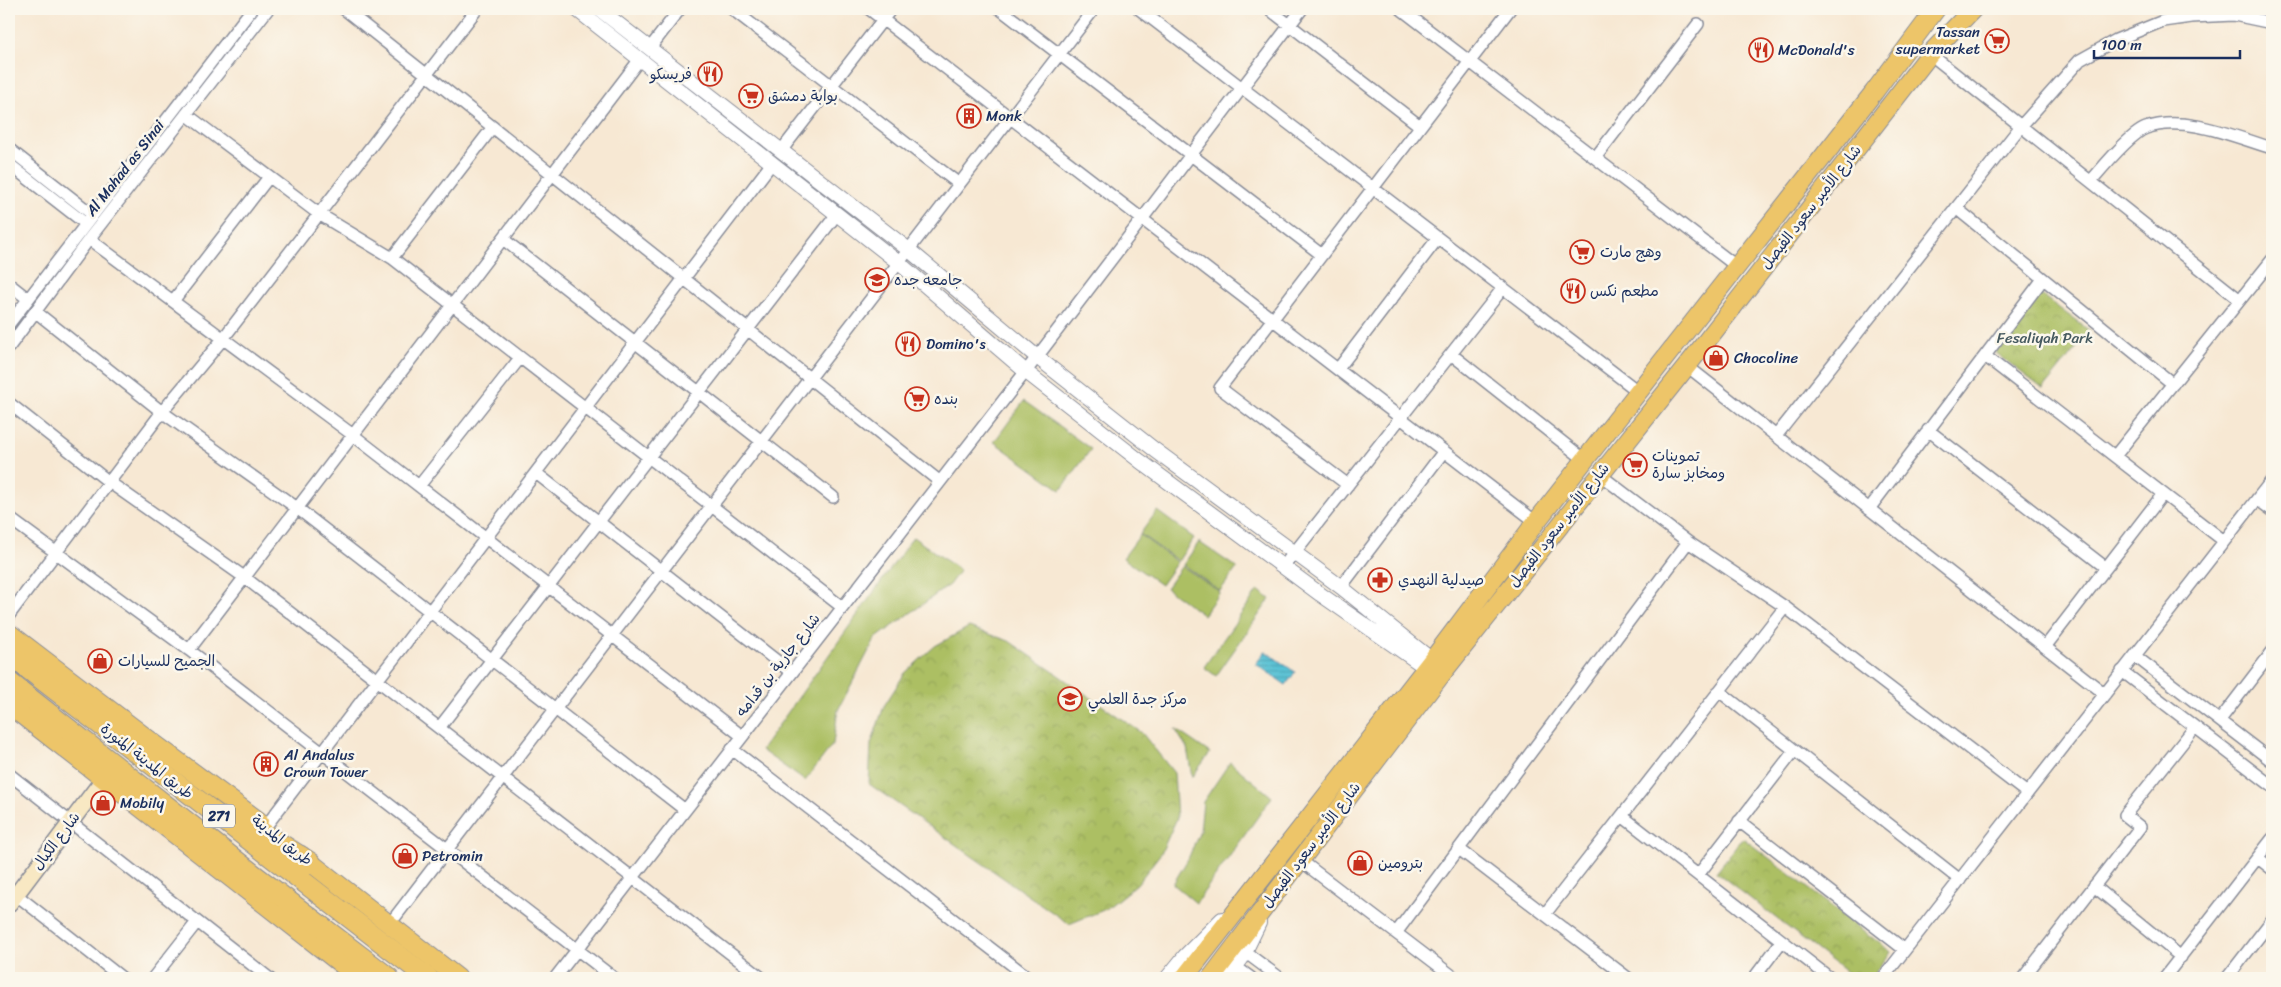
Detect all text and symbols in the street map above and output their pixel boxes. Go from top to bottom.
place label: Tassan supermarket [1895,19,1980,62]
supermarket icon: Tassan supermarket [1984,28,2010,54]
scale bar [2094,28,2240,60]
text: 100 m [2101,32,2142,58]
restaurant icon: McDonald's [1748,37,1774,63]
place label: McDonald's [1778,37,1855,63]
place label: فريسكو [649,61,692,87]
restaurant icon: فريسكو [697,61,723,87]
supermarket icon: بوابة دمشق [738,83,764,109]
place label: بوابة دمشق [768,83,838,109]
building icon: Monk [956,103,982,129]
place label: Monk [986,103,1022,129]
street label: Al Mahad as Sinai [78,113,172,223]
street label: شارع الأمير سعود الفيصل [1754,139,1868,275]
supermarket icon: وهج مارت [1569,239,1595,265]
place label: وهج مارت [1600,239,1662,265]
school or university icon: جامعه جده [864,267,890,293]
place label: جامعه جده [894,267,962,293]
restaurant icon: مطعم نكس [1560,278,1586,304]
place label: مطعم نكس [1590,278,1659,304]
park label: Fesaliyah Park [1997,325,2093,351]
restaurant icon: Domino's [895,331,921,357]
place label: Domino's [926,331,986,357]
shop icon: Chocoline [1703,345,1729,371]
place label: Chocoline [1734,345,1798,371]
supermarket icon: بنده [904,386,930,412]
place label: بنده [934,386,958,412]
place label: تموينات ومخابز سارة [1652,443,1725,486]
supermarket icon: تموينات ومخابز سارة [1622,452,1648,478]
street label: شارع الأمير سعود الفيصل [1502,457,1616,593]
pharmacy icon: صيدلية النهدي [1367,567,1393,593]
place label: صيدلية النهدي [1398,567,1484,593]
street label: شارع جارية بن قدامه [729,607,827,723]
shop icon: الجميح للسيارات [87,648,113,674]
place label: الجميح للسيارات [118,648,215,674]
school or university icon: مركز جدة العلمي [1057,686,1083,712]
place label: مركز جدة العلمي [1088,686,1187,712]
street label: طريق المدينة المنورة [95,716,199,806]
place label: Al Andalus Crown Tower [283,742,368,785]
building icon: Al Andalus Crown Tower [253,751,279,777]
street label: شارع الأمير سعود الفيصل [1255,776,1367,914]
shop icon: Mobily [90,790,116,816]
place label: Mobily [120,790,165,816]
road number: 271 [203,804,235,828]
street label: شارع الكيال [25,806,87,876]
street label: طريق المدينة [245,807,319,873]
shop icon: Petromin [392,843,418,869]
place label: Petromin [422,843,483,869]
shop icon: بترومين [1347,850,1373,876]
place label: بترومين [1378,850,1423,876]

